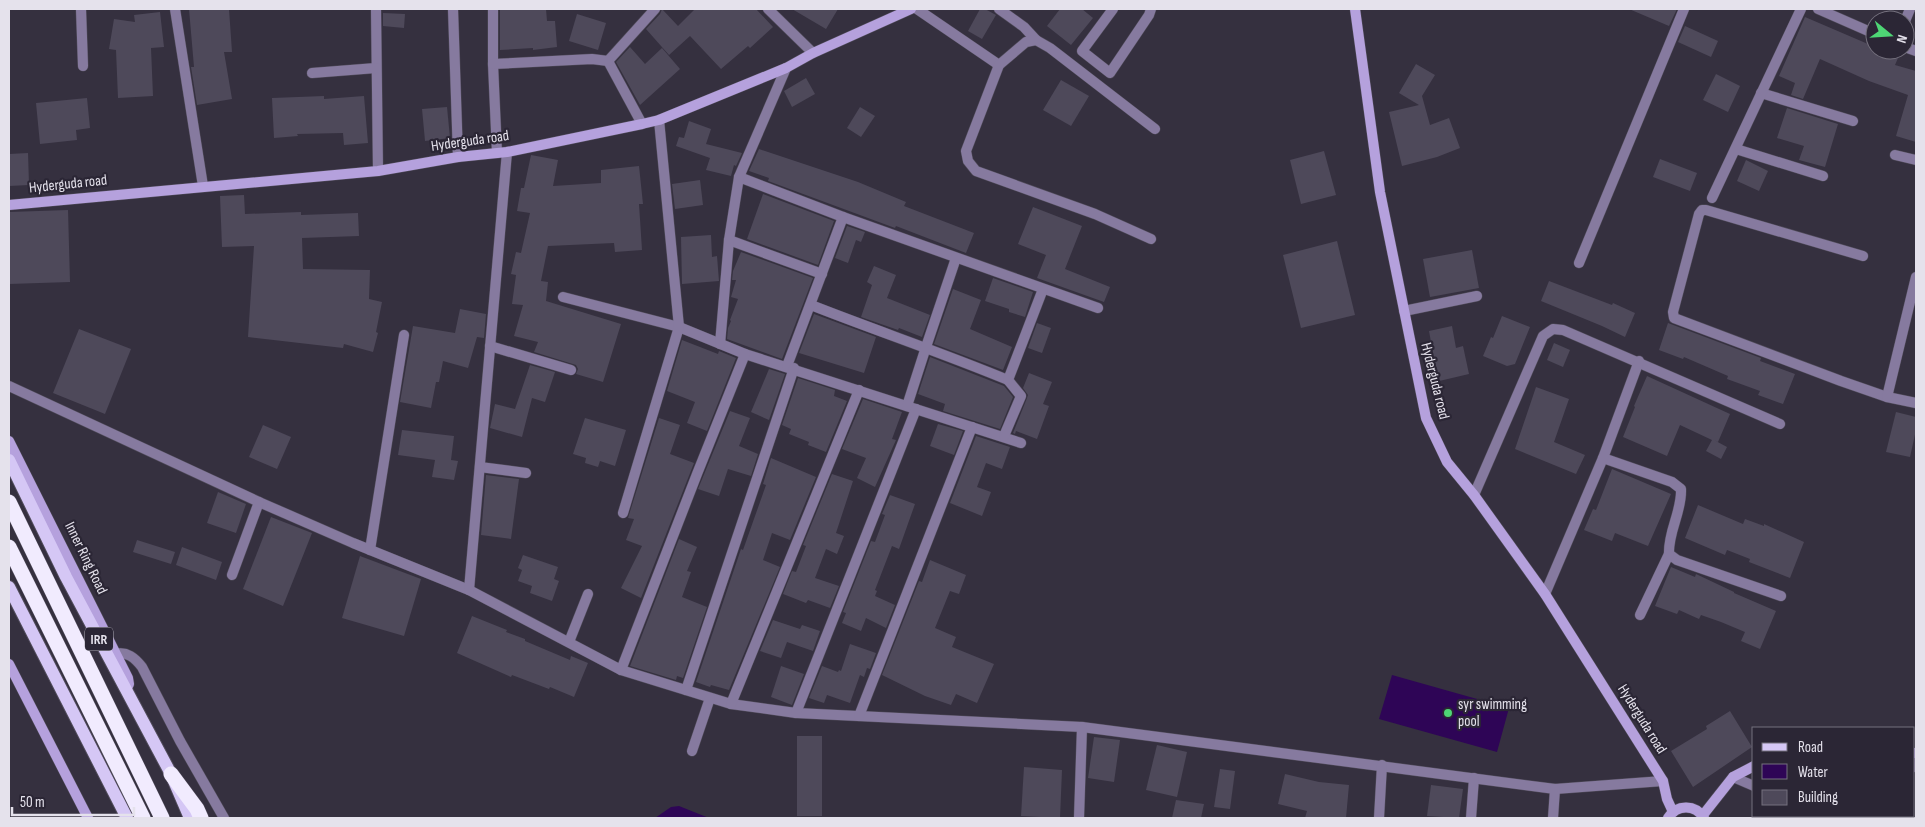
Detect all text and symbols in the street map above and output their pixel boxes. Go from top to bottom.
north arrow [1865,10,1915,60]
text: N [1893,33,1911,45]
street label: Hyderguda road [430,126,510,156]
street label: Hyderguda road [28,170,108,198]
street label: Hyderguda road [1416,341,1454,421]
street label: Inner Ring Road [60,519,112,597]
road number: IRR [85,628,113,650]
street label: Hyderguda road [1613,681,1671,757]
place label: syr swimming pool [1458,695,1527,731]
marker: syr swimming pool [1442,707,1454,719]
legend [1752,727,1915,817]
text: Road [1798,738,1823,757]
text: Water [1798,763,1829,782]
scale bar [12,784,135,816]
text: Building [1798,788,1838,807]
text: 50 m [20,793,45,812]

